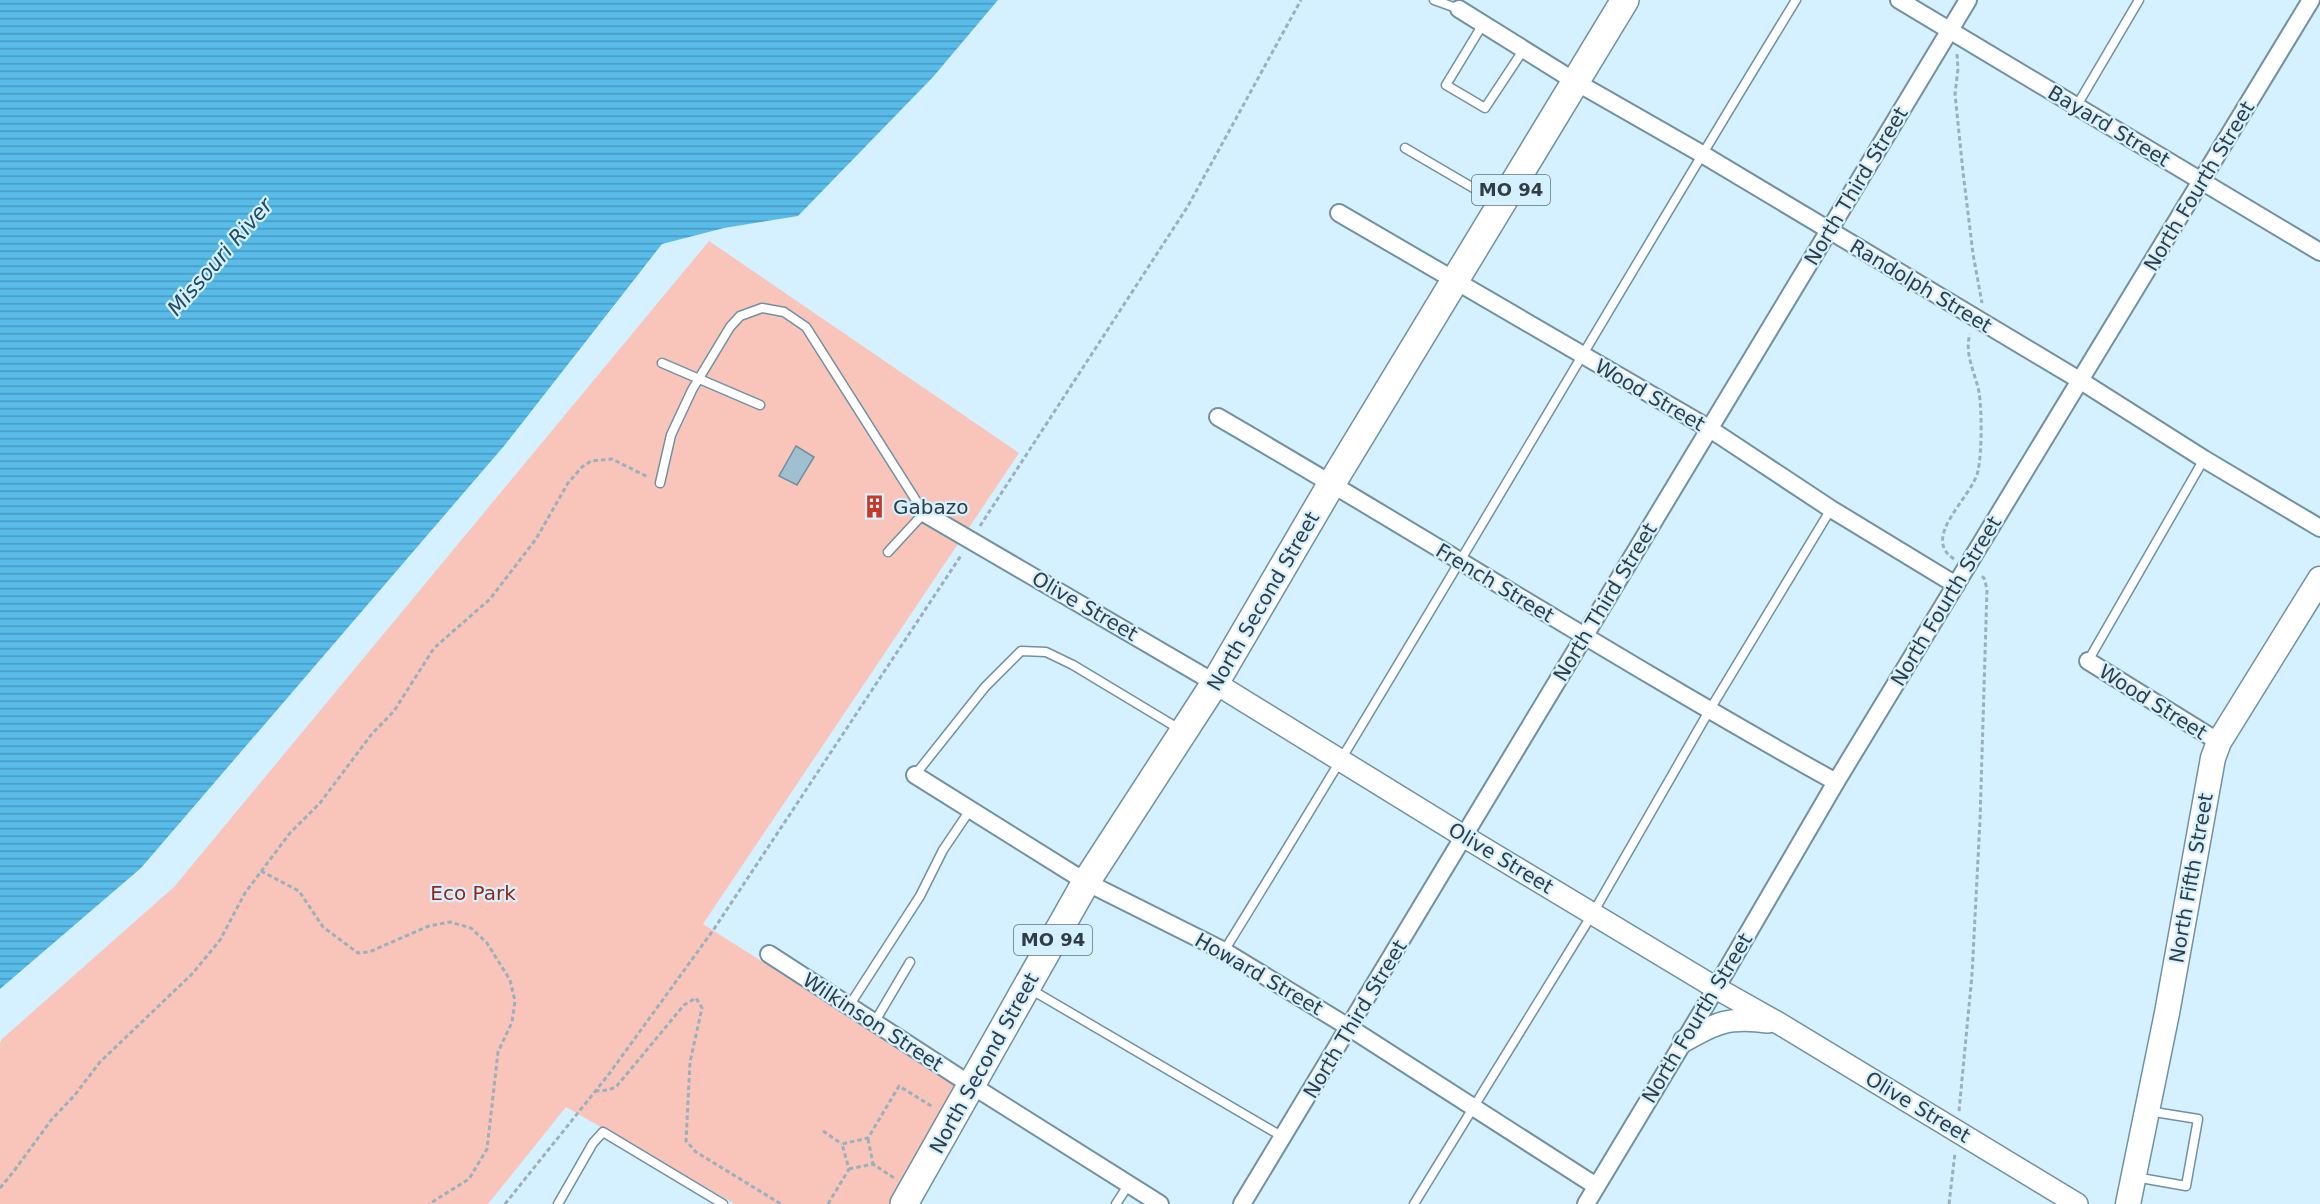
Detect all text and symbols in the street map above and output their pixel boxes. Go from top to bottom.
street label: Bayard Street [2044,80,2174,172]
street label: North Fourth Street [2139,97,2259,275]
street label: North Third Street [1799,102,1913,270]
road number: MO 94 [1472,175,1550,205]
water label: Missouri River [163,192,278,321]
street label: Randolph Street [1846,234,1996,338]
street label: Wood Street [1591,354,1709,436]
building icon: Gabazo [862,494,888,520]
place label: Gabazo [893,495,968,519]
street label: North Second Street [1202,507,1324,695]
street label: North Fourth Street [1886,512,2006,690]
street label: North Third Street [1548,518,1662,686]
street label: French Street [1432,538,1559,628]
street label: Olive Street [1028,566,1142,646]
street label: Wood Street [2095,659,2212,745]
street label: North Fifth Street [2164,791,2218,965]
street label: Olive Street [1444,817,1558,899]
park label: Eco Park [430,881,516,905]
road number: MO 94 [1014,925,1092,955]
street label: Howard Street [1191,928,1327,1020]
street label: North Fourth Street [1637,929,1757,1107]
street label: North Third Street [1298,935,1412,1103]
street label: Wilkinson Street [798,968,948,1076]
street label: North Second Street [924,968,1044,1158]
street label: Olive Street [1861,1066,1975,1148]

